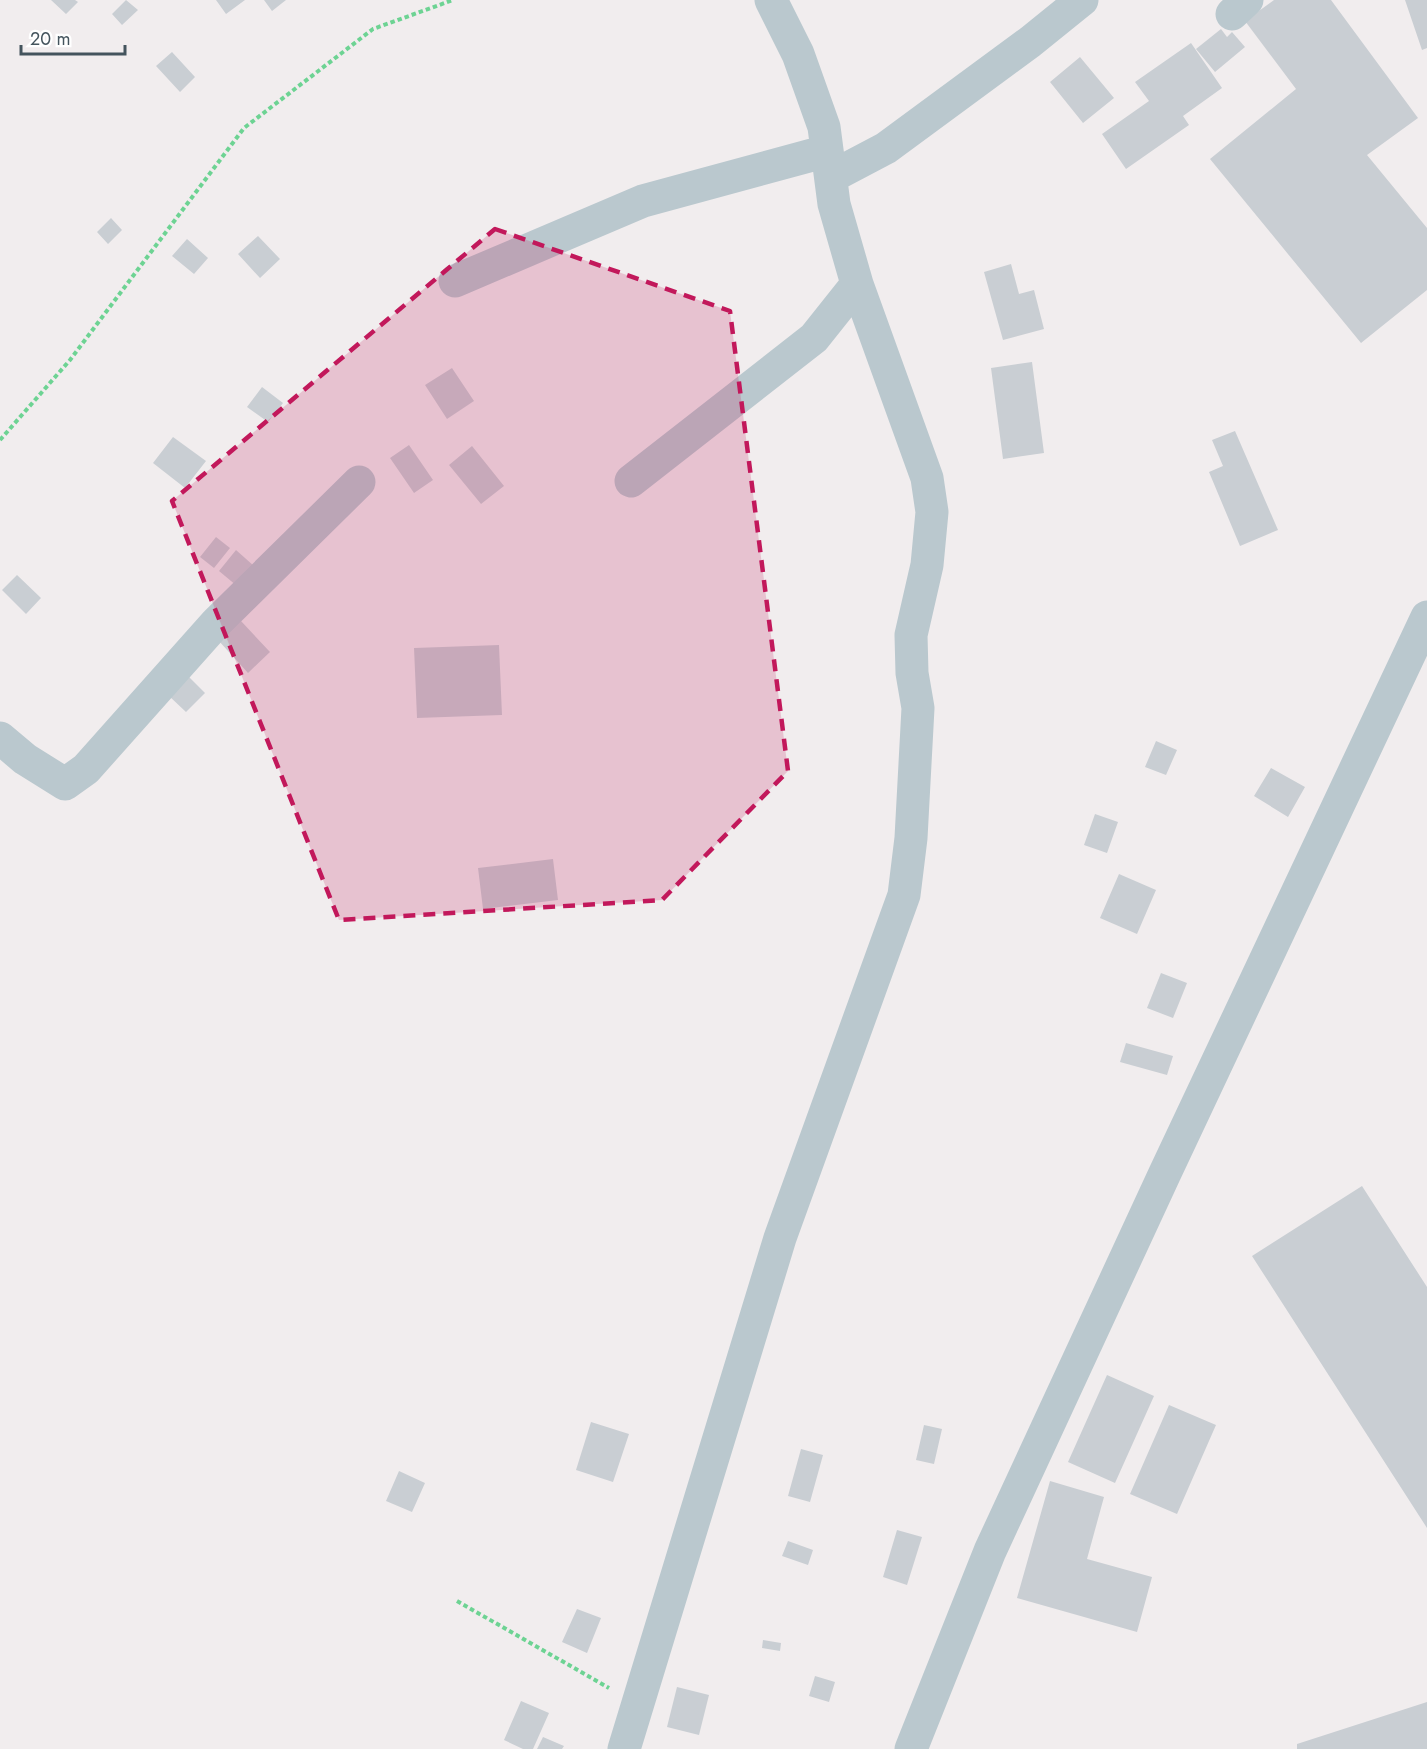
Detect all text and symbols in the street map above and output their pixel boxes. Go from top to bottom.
scale bar [21,18,124,56]
text: 20 m [30,26,70,52]

